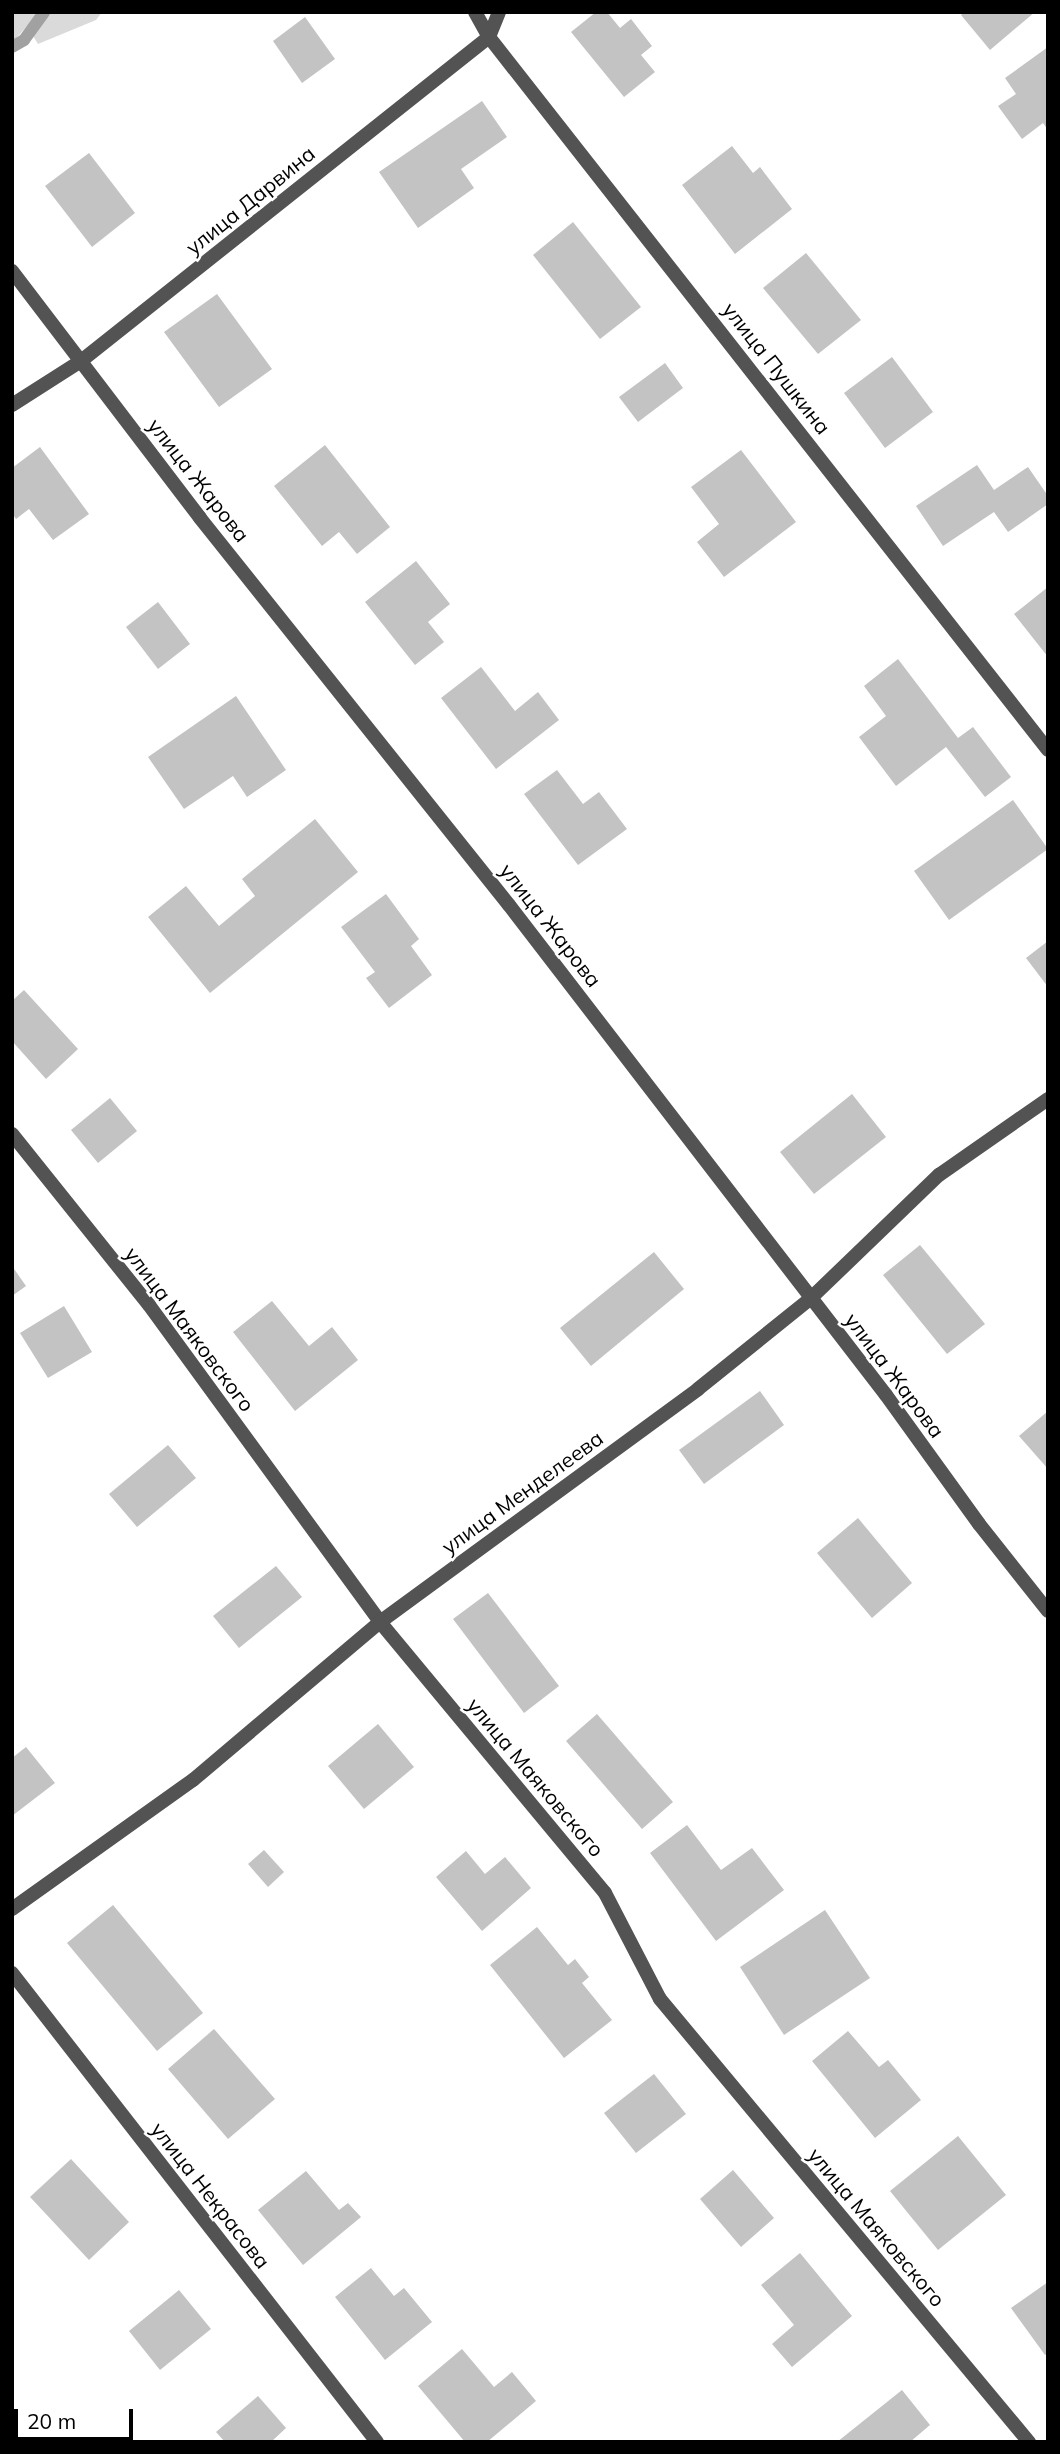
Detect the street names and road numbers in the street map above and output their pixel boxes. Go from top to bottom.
street label: улица Дарвина [180,140,320,260]
street label: улица Пушкина [718,297,836,439]
street label: улица Жарова [143,413,255,547]
street label: улица Жарова [495,858,607,992]
street label: улица Маяковского [120,1242,260,1416]
street label: улица Жарова [840,1308,950,1442]
street label: улица Менделеева [436,1425,608,1559]
street label: улица Маяковского [462,1692,610,1862]
street label: улица Некрасова [146,2117,276,2273]
street label: улица Маяковского [803,2142,951,2312]

